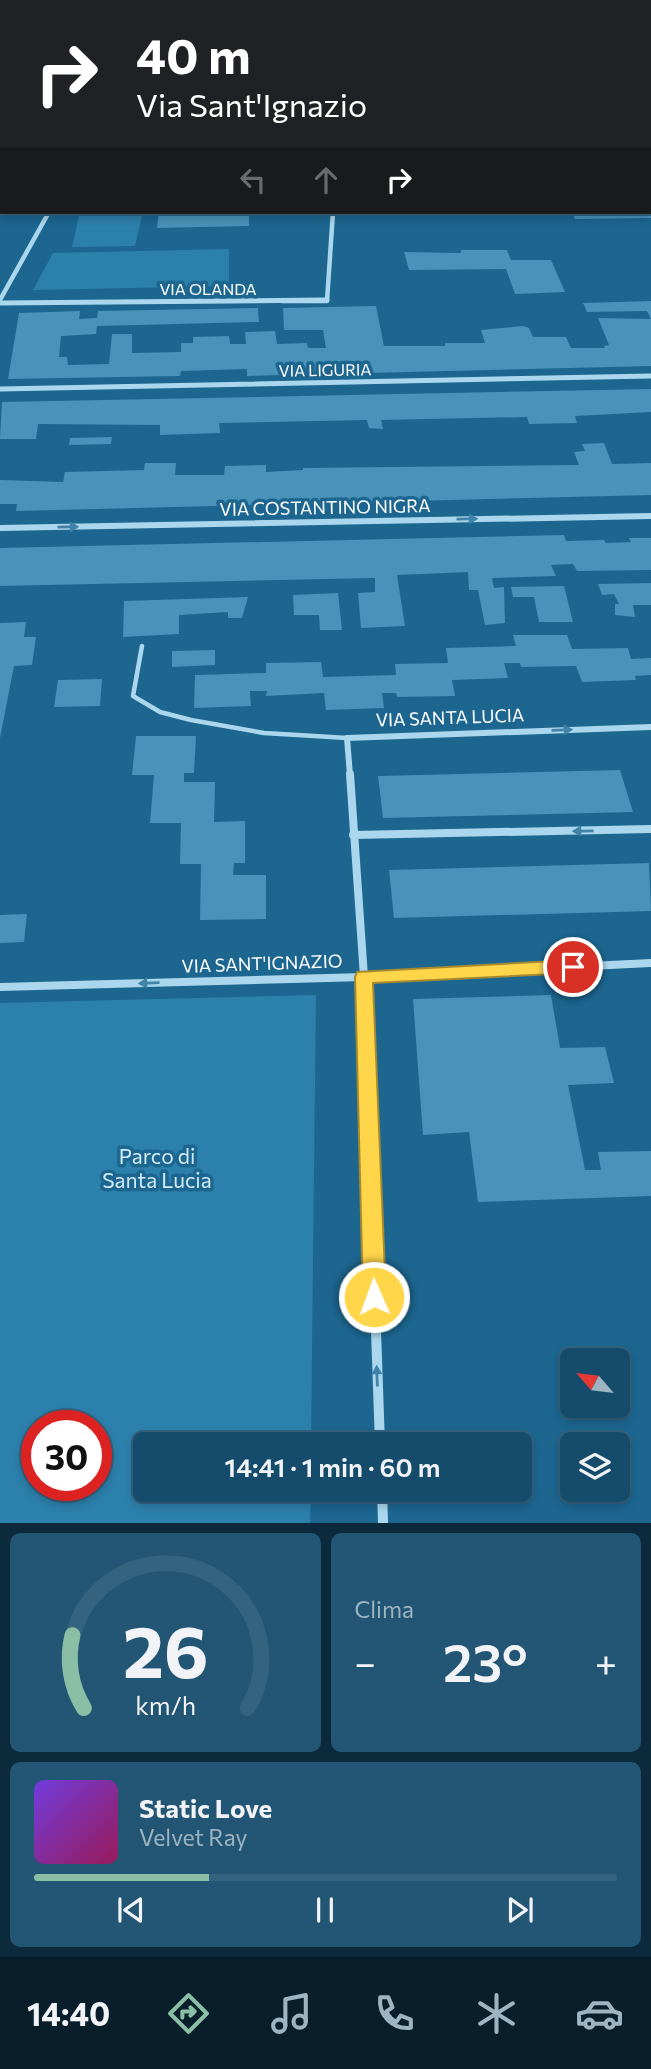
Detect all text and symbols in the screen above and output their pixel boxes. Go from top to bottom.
text: 40 m [136,24,251,84]
icon: right [21,28,112,119]
text: Via Sant'Ignazio [136,84,367,124]
icon: left [234,161,272,199]
icon: ahead [307,161,345,199]
icon: right [380,161,418,199]
street label: VIA OLANDA [159,279,257,298]
street label: VIA LIGURIA [278,359,372,380]
street label: VIA COSTANTINO NIGRA [219,494,431,520]
one-way arrow [456,513,478,525]
one-way arrow [57,521,79,532]
street label: VIA SANTA LUCIA [375,703,525,731]
one-way arrow [551,725,573,736]
one-way arrow [572,825,594,836]
pin [543,937,603,997]
icon: arrive [554,948,592,986]
street label: VIA SANT'IGNAZIO [181,949,343,977]
one-way arrow [137,977,159,988]
park label: Parco di Santa Lucia [102,1143,212,1192]
position arrow [337,1260,411,1334]
north arrow [560,1348,630,1418]
map controls [560,1348,630,1502]
one-way arrow [372,1364,383,1386]
speed limit sign: 30 [21,1410,112,1501]
button: layers [560,1432,630,1502]
text: 14:41 · 1 min · 60 m [225,1451,440,1482]
text: Clima [355,1595,414,1623]
text: 26 [122,1605,208,1694]
text: 23° [443,1629,528,1693]
text: − [355,1638,376,1685]
text: + [595,1638,617,1685]
text: km/h [135,1690,196,1720]
text: Static Love [139,1792,272,1823]
text: Velvet Ray [139,1823,247,1851]
icon: previous [112,1891,150,1929]
icon: pause [306,1891,344,1929]
icon: next [501,1891,539,1929]
icon: directions [164,1989,213,2038]
icon: music [267,1989,316,2038]
icon: phone [370,1989,419,2038]
icon: climate [472,1989,521,2038]
icon: car [575,1989,624,2038]
text: 14:40 [27,1993,110,2033]

